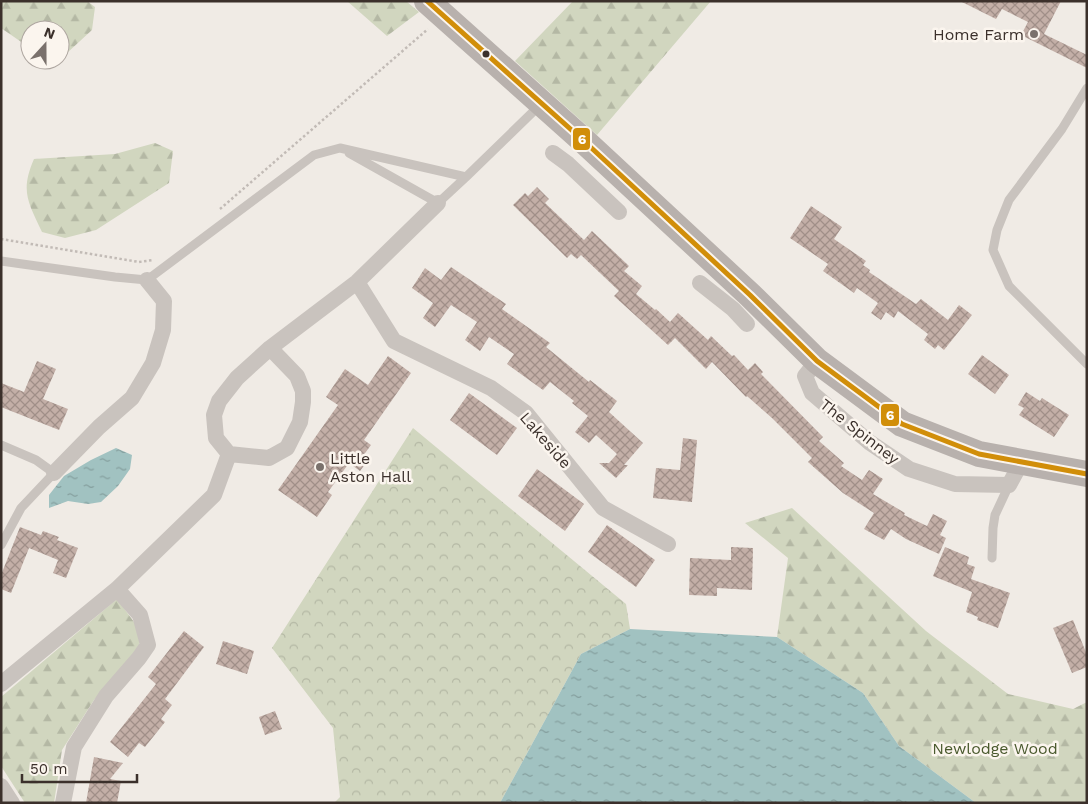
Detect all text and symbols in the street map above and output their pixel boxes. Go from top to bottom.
north arrow [20,20,70,70]
text: N [42,24,57,42]
place label: Home Farm [933,25,1024,44]
marker: Home Farm [1028,28,1040,40]
unlabelled marker [481,49,491,59]
line badge: 6 [572,127,591,151]
text: 6 [578,131,587,147]
street label: The Spinney [816,395,904,469]
line badge: 6 [880,403,900,427]
text: 6 [886,407,895,423]
street label: Lakeside [516,408,575,472]
place label: Little Aston Hall [330,449,411,486]
marker: Little Aston Hall [314,461,326,473]
park label: Newlodge Wood [932,739,1058,758]
scale bar [22,752,138,784]
text: 50 m [30,760,67,778]

